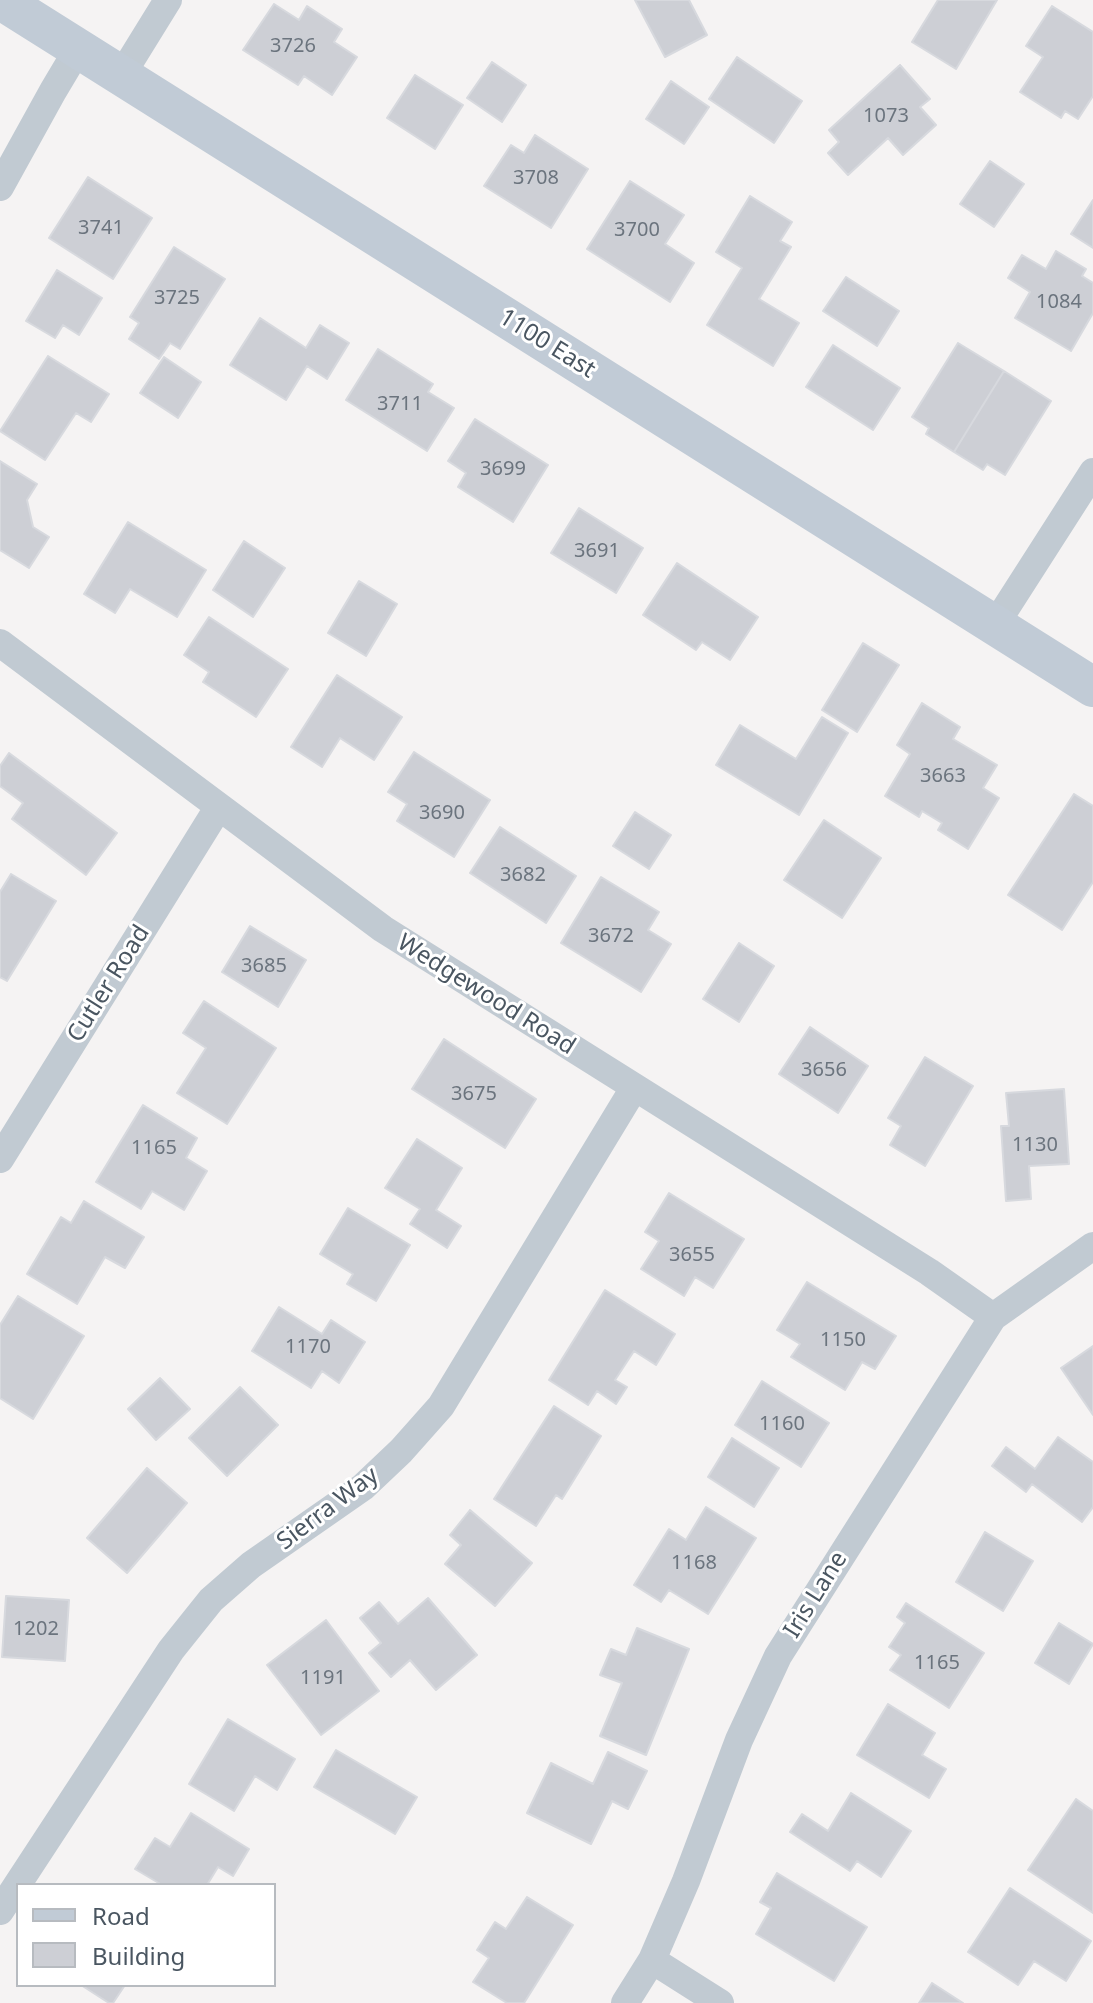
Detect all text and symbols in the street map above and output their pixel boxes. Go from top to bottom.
house number: 3726 [270,34,316,58]
house number: 1073 [863,104,909,128]
house number: 3708 [513,166,559,190]
house number: 3741 [78,216,124,240]
house number: 3700 [614,218,660,242]
house number: 3725 [154,286,200,310]
house number: 1084 [1036,290,1082,314]
street label: 1100 East [494,303,600,385]
house number: 3711 [377,392,423,416]
house number: 3699 [480,457,526,481]
house number: 3691 [574,539,620,563]
house number: 3663 [920,764,966,788]
house number: 3690 [419,801,465,825]
house number: 3682 [500,863,546,887]
street label: Cutler Road [62,920,156,1048]
house number: 3672 [588,924,634,948]
street label: Wedgewood Road [392,929,580,1061]
house number: 3685 [241,954,287,978]
house number: 3656 [801,1058,847,1082]
house number: 3675 [451,1082,497,1106]
house number: 1130 [1012,1133,1058,1157]
house number: 1165 [131,1136,177,1160]
house number: 3655 [669,1243,715,1267]
house number: 1150 [820,1328,866,1352]
house number: 1170 [285,1335,331,1359]
house number: 1160 [759,1412,805,1436]
street label: Sierra Way [272,1462,384,1556]
street label: Iris Lane [778,1547,854,1643]
house number: 1168 [671,1551,717,1575]
house number: 1202 [13,1617,59,1641]
house number: 1165 [914,1651,960,1675]
house number: 1191 [300,1666,346,1690]
legend [16,1883,276,1987]
text: Road [92,1899,150,1932]
text: Building [92,1939,185,1972]

